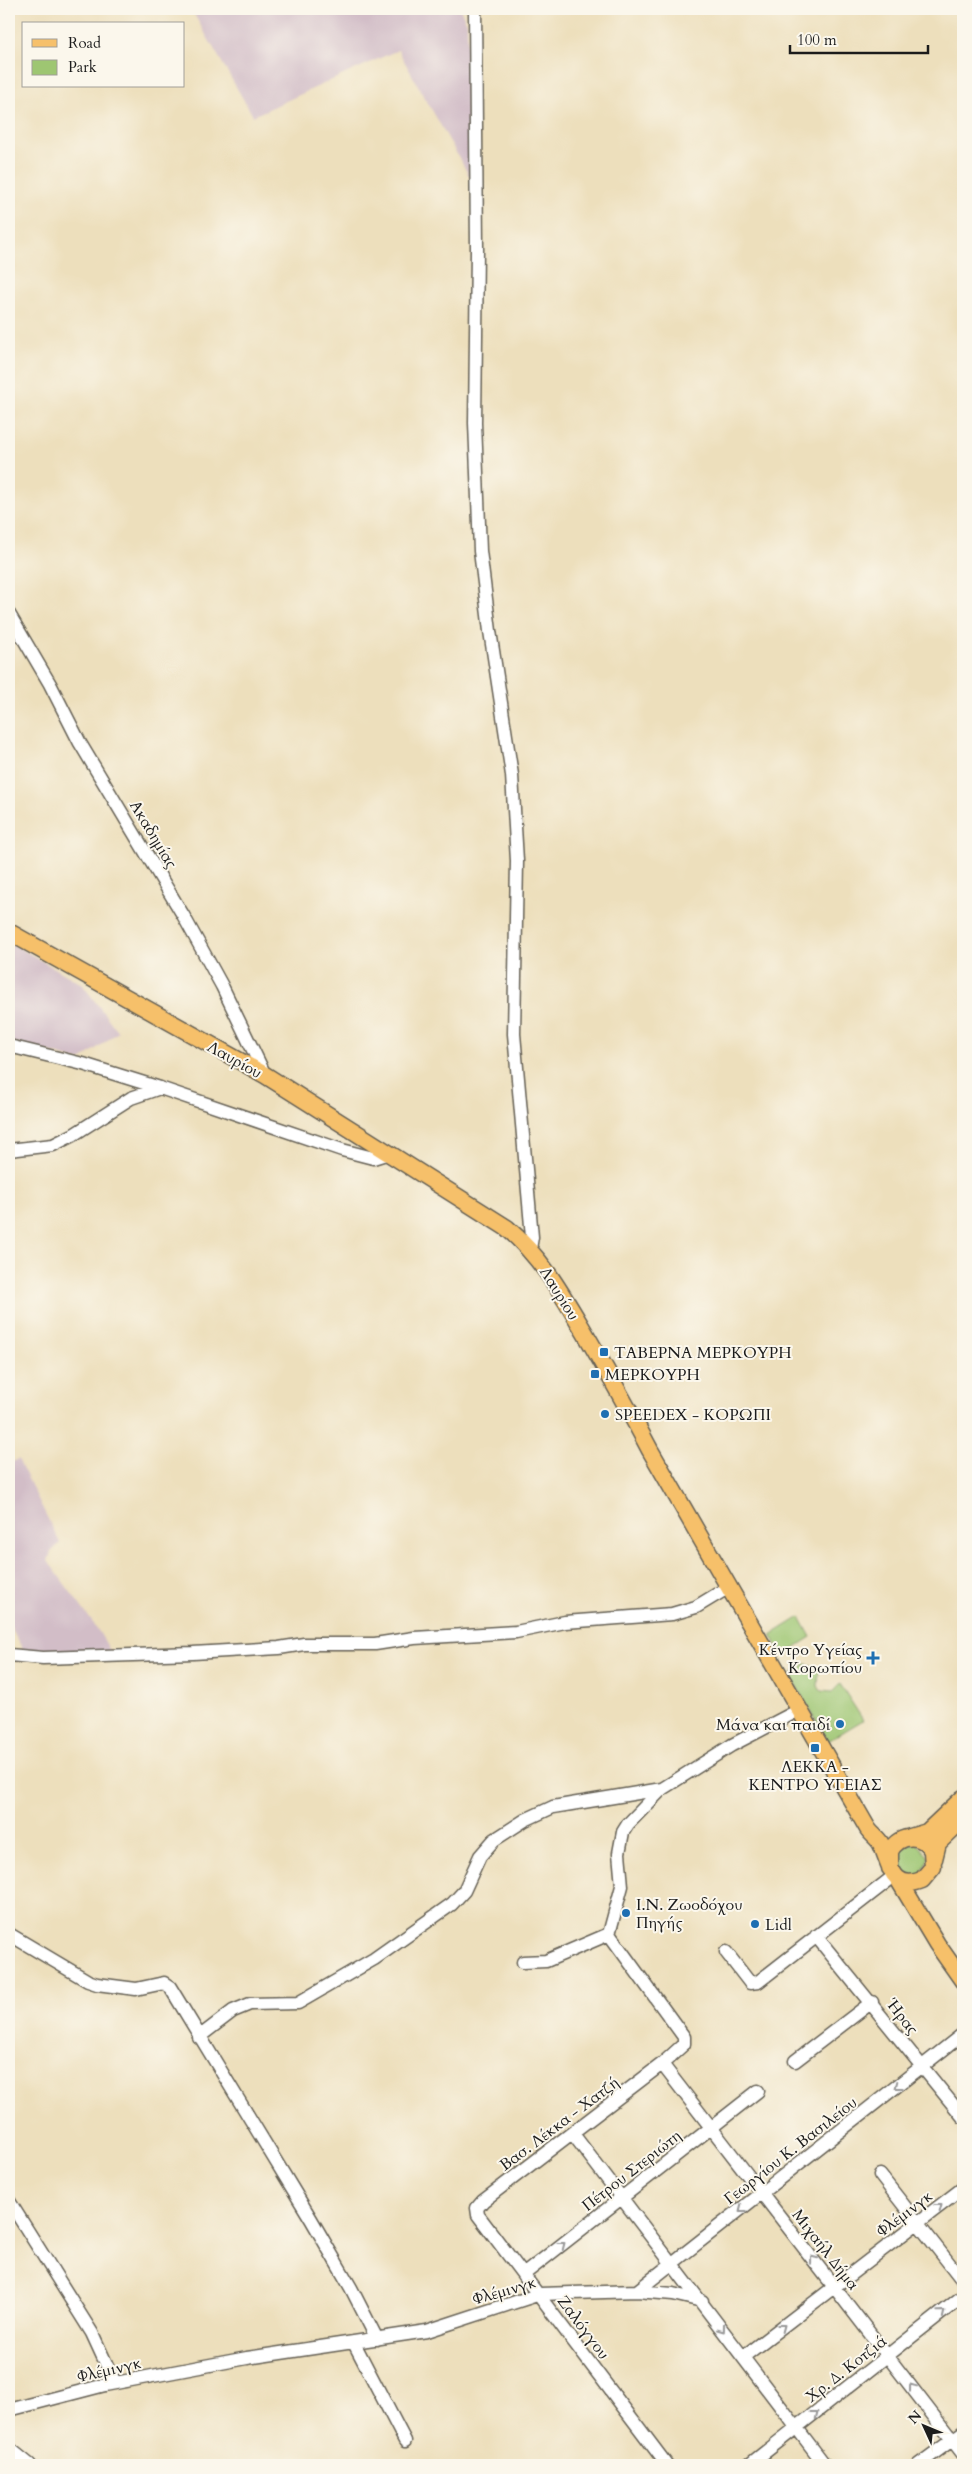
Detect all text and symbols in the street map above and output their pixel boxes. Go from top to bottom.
legend [22,22,185,88]
scale bar [790,22,927,54]
text: 100 m [797,30,837,50]
text: Road [68,33,101,53]
text: Park [68,57,97,77]
street label: Ακαδημίας [124,796,182,873]
street label: Λαυρίου [203,1036,266,1084]
street label: Λαυρίου [534,1262,584,1325]
place label: ΤΑΒΕΡΝΑ ΜΕΡΚΟΥΡΗ [614,1342,792,1364]
marker: ΤΑΒΕΡΝΑ ΜΕΡΚΟΥΡΗ [598,1346,610,1358]
place label: ΜΕΡΚΟΥΡΗ [605,1364,700,1386]
marker: ΜΕΡΚΟΥΡΗ [589,1368,601,1380]
place label: SPEEDEX - ΚΟΡΩΠΙ [615,1404,771,1426]
marker: SPEEDEX - ΚΟΡΩΠΙ [599,1408,611,1420]
place label: Κέντρο Υγείας Κορωπίου [759,1639,862,1679]
marker: Κέντρο Υγείας Κορωπίου [866,1651,880,1665]
place label: Μάνα και παιδί [716,1714,830,1736]
marker: Μάνα και παιδί [834,1718,846,1730]
marker: ΛΕΚΚΑ - ΚΕΝΤΡΟ ΥΓΕΙΑΣ [809,1742,821,1754]
place label: ΛΕΚΚΑ - ΚΕΝΤΡΟ ΥΓΕΙΑΣ [748,1756,882,1796]
place label: Ι.Ν. Ζωοδόχου Πηγής [636,1894,743,1934]
marker: Ι.Ν. Ζωοδόχου Πηγής [620,1907,632,1919]
place label: Lidl [765,1914,792,1936]
marker: Lidl [749,1918,761,1930]
street label: Ήρας [881,1994,923,2039]
street label: Βασ. Λέκκα - Χατζή [495,2071,624,2176]
one-way arrow [894,2081,903,2090]
street label: Γεωργίου Κ. Βασιλείου [719,2092,862,2210]
street label: Πέτρου Στεριώτη [577,2125,686,2217]
street label: Φλέμινγκ [872,2185,937,2242]
one-way arrow [739,2203,748,2212]
street label: Μιχαήλ Δήμα [787,2205,864,2295]
one-way arrow [933,2205,942,2213]
one-way arrow [556,2242,565,2250]
one-way arrow [810,2256,818,2265]
street label: Φλέμινγκ [470,2271,539,2311]
street label: Ζαλόγγου [552,2291,614,2364]
one-way arrow [937,2309,946,2318]
one-way arrow [717,2323,725,2332]
one-way arrow [776,2324,786,2333]
street label: Χρ. Δ. Κοτζιά [801,2330,892,2408]
street label: Φλέμινγκ [75,2352,144,2388]
one-way arrow [910,2384,918,2393]
north arrow [900,2402,950,2452]
text: N [904,2406,926,2428]
one-way arrow [809,2411,818,2419]

